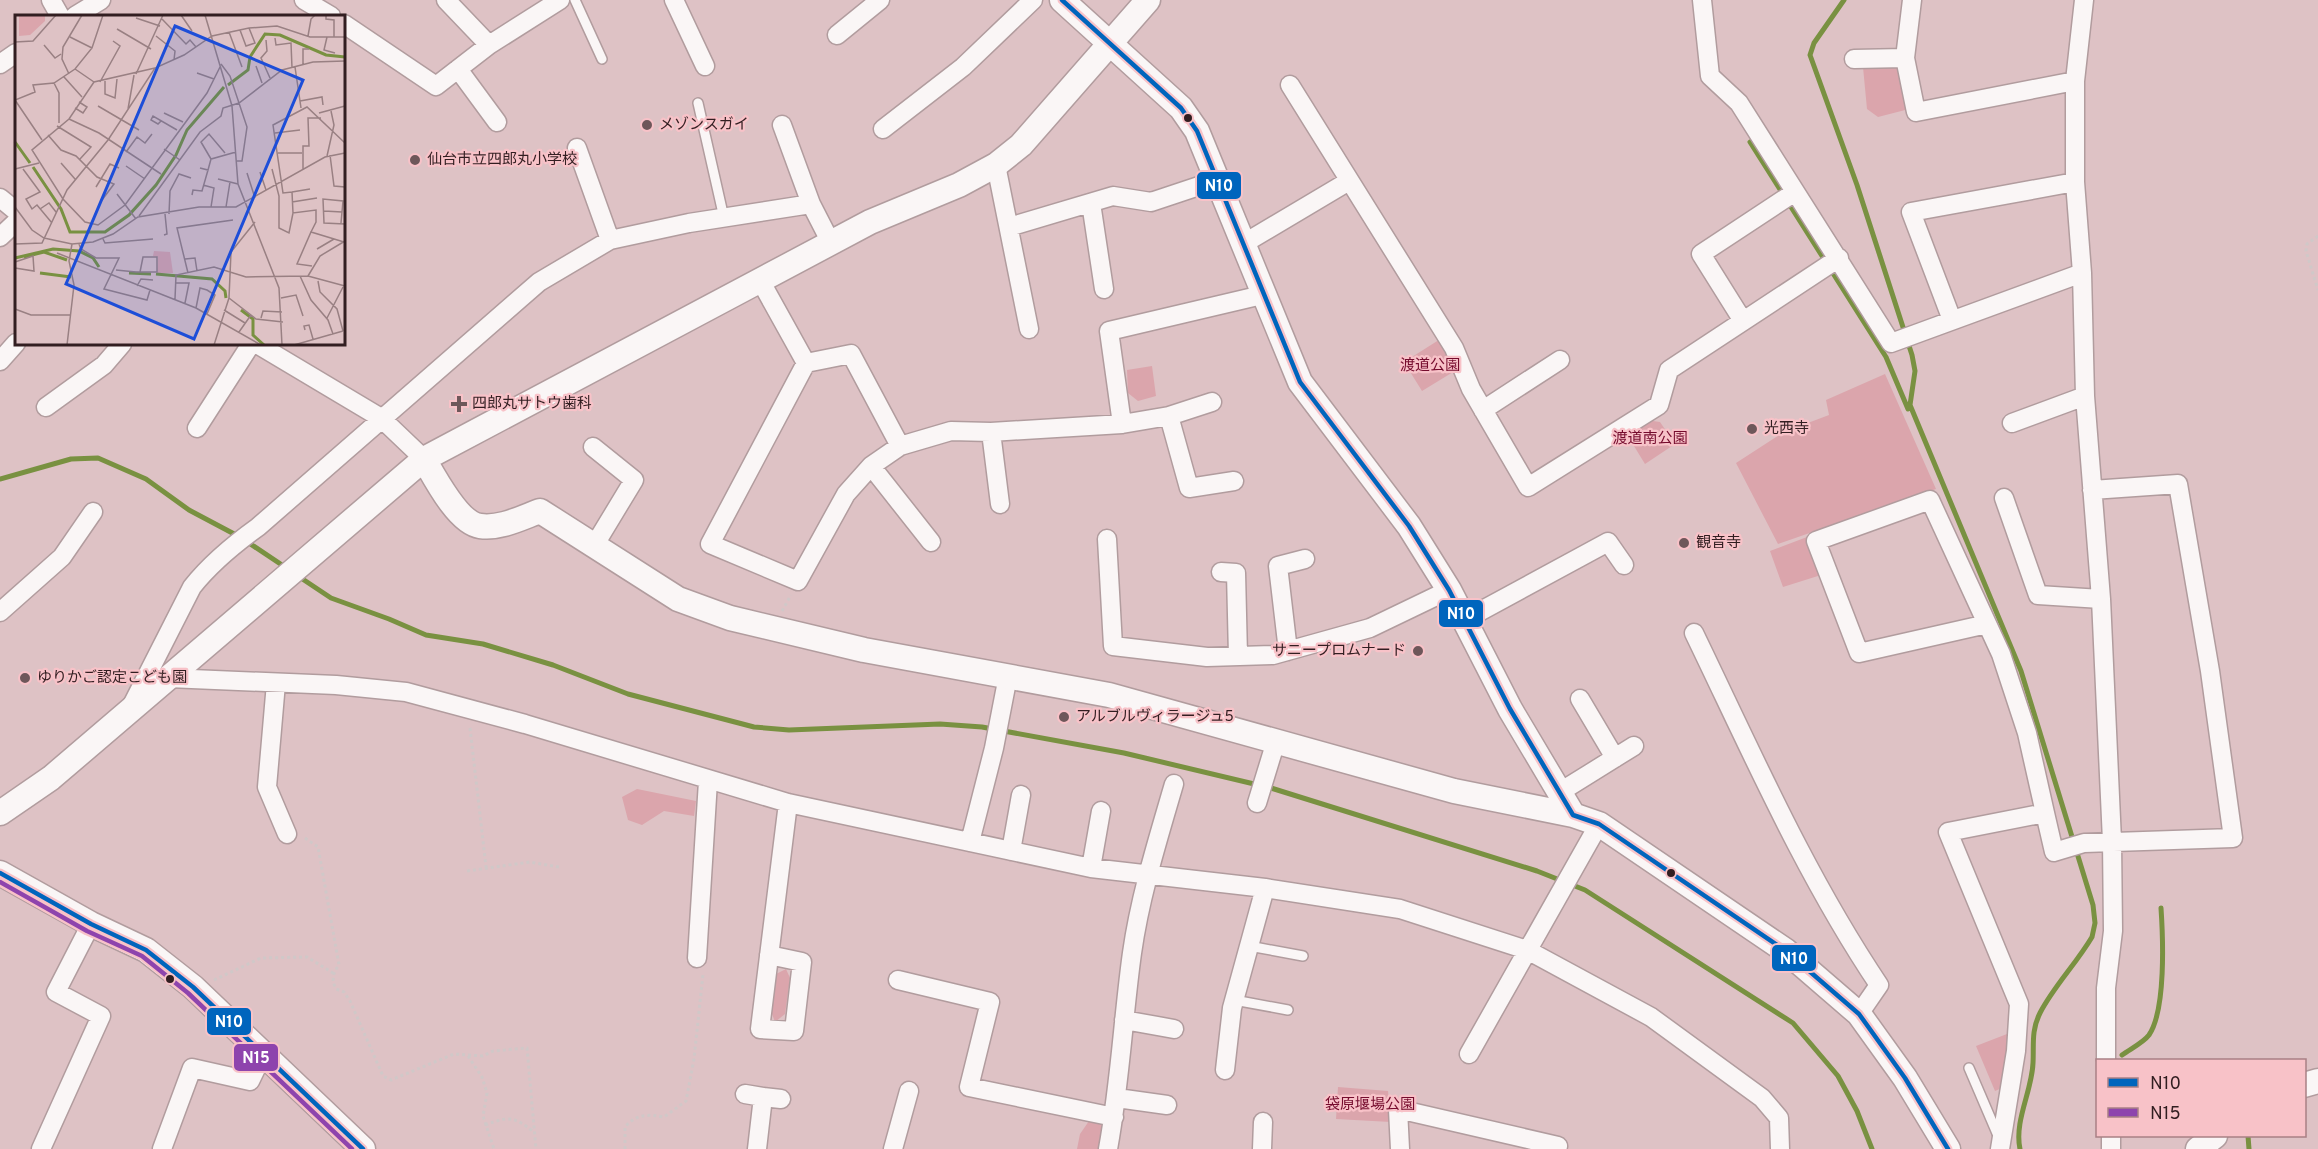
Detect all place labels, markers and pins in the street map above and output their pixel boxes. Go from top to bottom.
unlabelled marker [1182,112,1194,124]
place label: メゾンスガイ [659,116,749,135]
marker: メゾンスガイ [640,118,654,132]
place label: 仙台市立四郎丸小学校 [427,151,577,170]
marker: 仙台市立四郎丸小学校 [408,153,422,167]
marker: 四郎丸サトウ歯科 [450,395,468,413]
place label: 四郎丸サトウ歯科 [472,395,592,414]
place label: 光西寺 [1764,420,1809,439]
marker: 光西寺 [1745,422,1759,436]
place label: 観音寺 [1696,534,1741,553]
marker: 観音寺 [1677,536,1691,550]
place label: サニープロムナード [1272,642,1406,661]
marker: サニープロムナード [1411,644,1425,658]
place label: ゆりかご認定こども園 [37,669,187,688]
marker: ゆりかご認定こども園 [18,671,32,685]
place label: アルブルヴィラージュ5 [1076,708,1234,727]
marker: アルブルヴィラージュ5 [1057,710,1071,724]
unlabelled marker [1665,867,1677,879]
unlabelled marker [164,973,176,985]

